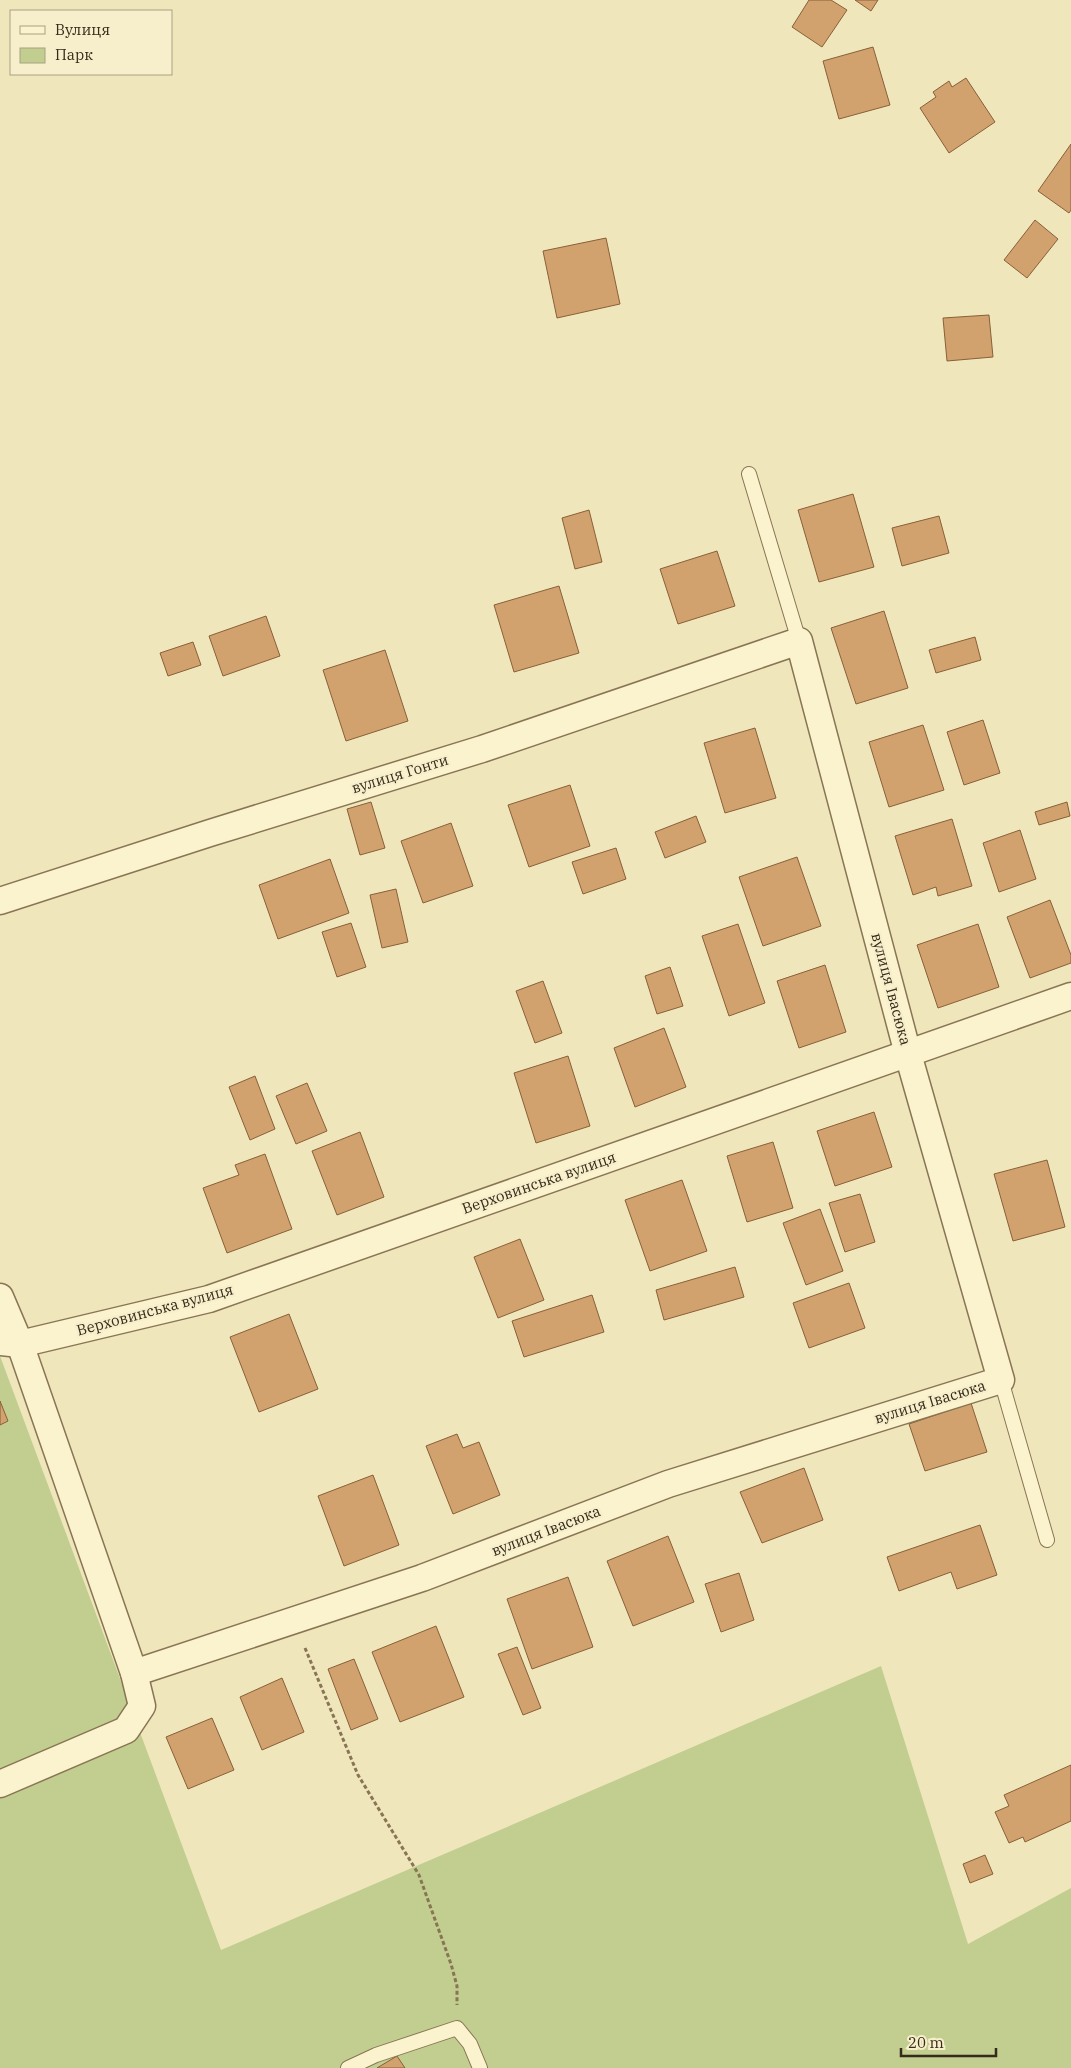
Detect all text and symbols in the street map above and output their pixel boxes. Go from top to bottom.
legend [10,10,172,75]
text: Вулиця [55,20,110,39]
text: Парк [55,45,93,64]
street label: вулиця Гонти [349,750,451,797]
street label: вулиця Івасюка [867,931,916,1047]
street label: Верховинська вулиця [459,1147,618,1218]
street label: Верховинська вулиця [74,1279,235,1340]
street label: вулиця Івасюка [872,1376,988,1427]
street label: вулиця Івасюка [489,1501,603,1560]
scale bar [901,2026,996,2058]
text: 20 m [908,2033,944,2052]

